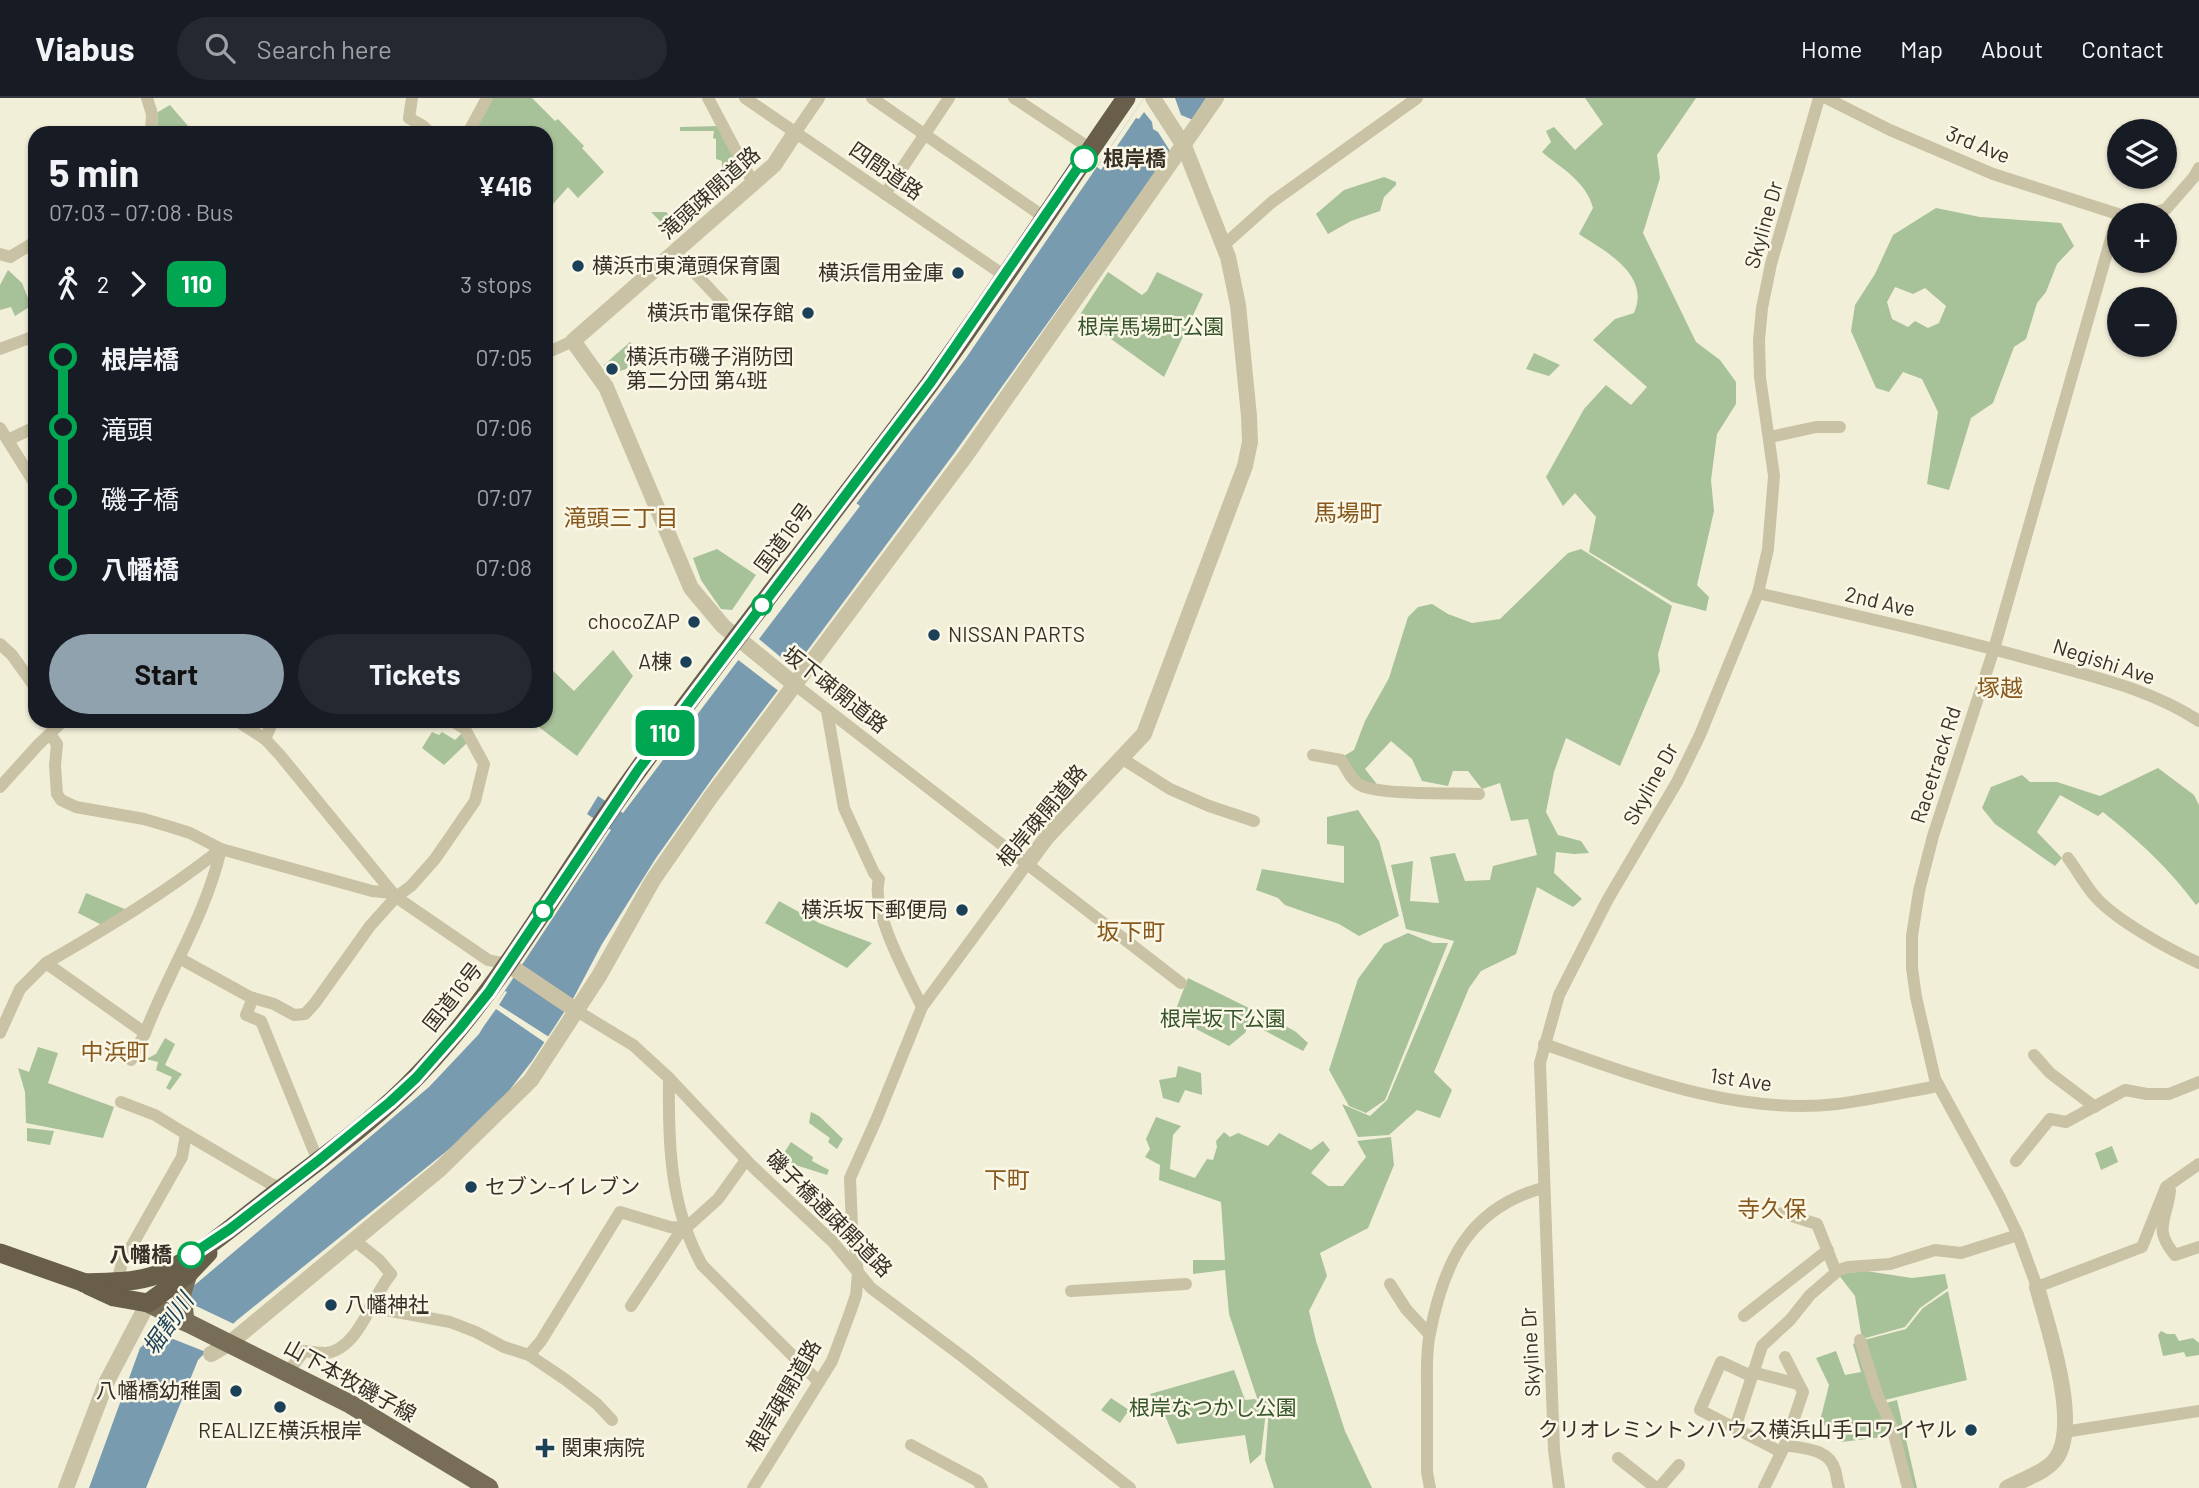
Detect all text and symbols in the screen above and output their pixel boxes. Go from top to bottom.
search box [177,17,667,80]
text: Viabus [35,28,135,68]
icon: search [201,29,239,67]
text: Search here [257,33,392,64]
text: Home [1801,34,1862,63]
text: Map [1900,34,1943,63]
text: About [1981,34,2043,63]
text: Contact [2081,34,2164,63]
street label: 3rd Ave [1943,119,2014,168]
map controls [2107,119,2177,357]
button: layers [2107,119,2177,189]
street label: 四間道路 [845,135,928,204]
street label: 滝頭疎開道路 [654,140,764,243]
place label: 根岸橋 [1103,145,1166,170]
marker: 根岸橋 [1071,146,1097,172]
text: 5 min [49,149,139,195]
text: ¥416 [478,170,532,201]
street label: Skyline Dr [1738,178,1787,271]
text: 07:03 – 07:08 · Bus [49,198,233,226]
button: + [2107,203,2177,273]
place label: 横浜市東滝頭保育園 [592,252,781,277]
marker: 横浜市東滝頭保育園 [570,258,586,274]
place label: 横浜信用金庫 [818,259,944,284]
icon: walk [49,265,87,303]
icon: forward [119,265,157,303]
marker: 横浜信用金庫 [950,265,966,281]
text: 110 [181,269,212,298]
text: 2 [97,270,109,298]
text: 3 stops [460,270,532,298]
button: − [2107,287,2177,357]
place label: 横浜市電保存館 [647,299,794,324]
marker: 横浜市電保存館 [800,305,816,321]
park label: 根岸馬場町公園 [1078,313,1225,338]
text: 根岸橋 [101,343,179,374]
text: 07:05 [476,343,532,371]
place label: 横浜市磯子消防団 第二分団 第4班 [626,343,794,392]
marker: 横浜市磯子消防団 第二分団 第4班 [604,361,620,377]
text: 滝頭 [101,413,153,444]
text: 07:06 [475,413,532,441]
text: 磯子橋 [101,483,179,514]
text: 07:07 [476,483,532,511]
street label: 国道16号 [748,497,817,577]
district label: 馬場町 [1314,498,1383,526]
district label: 滝頭三丁目 [564,503,679,531]
text: 八幡橋 [101,553,179,584]
text: 07:08 [475,553,532,581]
street label: 2nd Ave [1843,580,1918,621]
unlabelled marker [752,595,772,615]
place label: chocoZAP [587,608,680,633]
marker: chocoZAP [686,614,702,630]
place label: NISSAN PARTS [948,621,1085,646]
marker: NISSAN PARTS [926,627,942,643]
street label: Negishi Ave [2050,632,2159,689]
button: Start [49,634,284,714]
button: Tickets [298,634,532,714]
street label: 坂下疎開道路 [779,640,893,737]
place label: A棟 [638,648,672,673]
marker: A棟 [678,654,694,670]
district label: 塚越 [1977,673,2023,701]
street label: Racetrack Rd [1904,703,1965,826]
line badge: 110 [625,710,705,756]
text: 110 [650,718,680,747]
street label: Skyline Dr [1617,738,1683,829]
street label: 根岸疎開道路 [991,759,1091,871]
place label: 横浜坂下郵便局 [801,896,948,921]
unlabelled marker [533,901,553,921]
marker: 横浜坂下郵便局 [954,902,970,918]
district label: 坂下町 [1097,917,1166,945]
street label: 国道16号 [417,956,487,1036]
park label: 根岸坂下公園 [1160,1005,1286,1030]
district label: 中浜町 [81,1037,150,1065]
street label: 1st Ave [1709,1062,1774,1095]
street label: 磯子橋通疎開道路 [762,1145,898,1281]
district label: 下町 [984,1165,1030,1193]
place label: セブン-イレブン [485,1173,640,1198]
marker: セブン-イレブン [463,1179,479,1195]
district label: 寺久保 [1738,1194,1807,1222]
place label: 八幡橋 [109,1241,172,1266]
marker: 八幡橋 [178,1242,204,1268]
water label: 堀割川 [136,1285,200,1360]
place label: 八幡神社 [345,1291,429,1316]
marker: 八幡神社 [323,1297,339,1313]
street label: Skyline Dr [1515,1306,1544,1398]
street label: 山下本牧磯子線 [280,1333,421,1426]
street label: 根岸疎開道路 [740,1334,825,1456]
place label: 八幡橋幼稚園 [96,1377,222,1402]
marker: 八幡橋幼稚園 [228,1383,244,1399]
park label: 根岸なつかし公園 [1129,1394,1297,1419]
marker: REALIZE横浜根岸 [272,1399,288,1415]
place label: クリオレミントンハウス横浜山手ロワイヤル [1538,1416,1957,1441]
place label: REALIZE横浜根岸 [198,1417,362,1442]
marker: クリオレミントンハウス横浜山手ロワイヤル [1963,1422,1979,1438]
place label: 関東病院 [561,1434,645,1459]
marker: 関東病院 [535,1438,555,1458]

